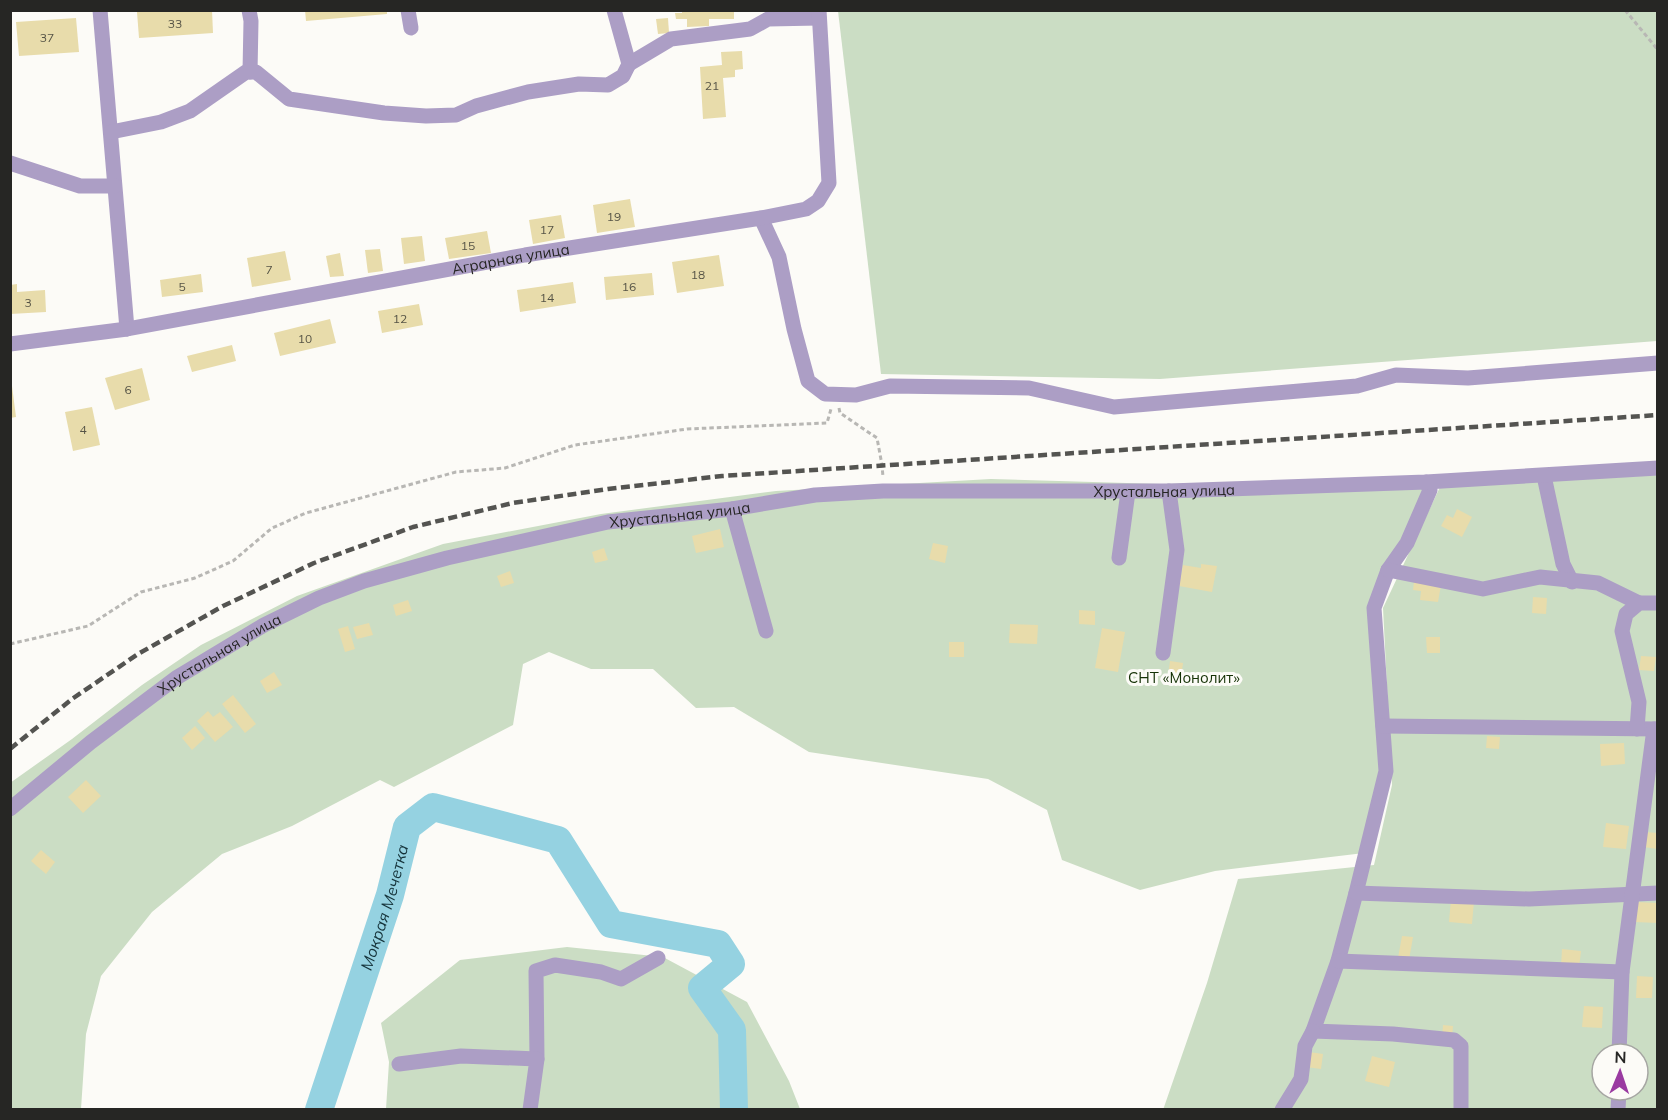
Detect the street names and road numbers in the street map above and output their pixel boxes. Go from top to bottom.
street label: Аграрная улица [450,239,571,278]
street label: Хрустальная улица [1094,479,1235,501]
street label: Хрустальная улица [608,497,752,531]
street label: Хрустальная улица [153,609,284,698]

